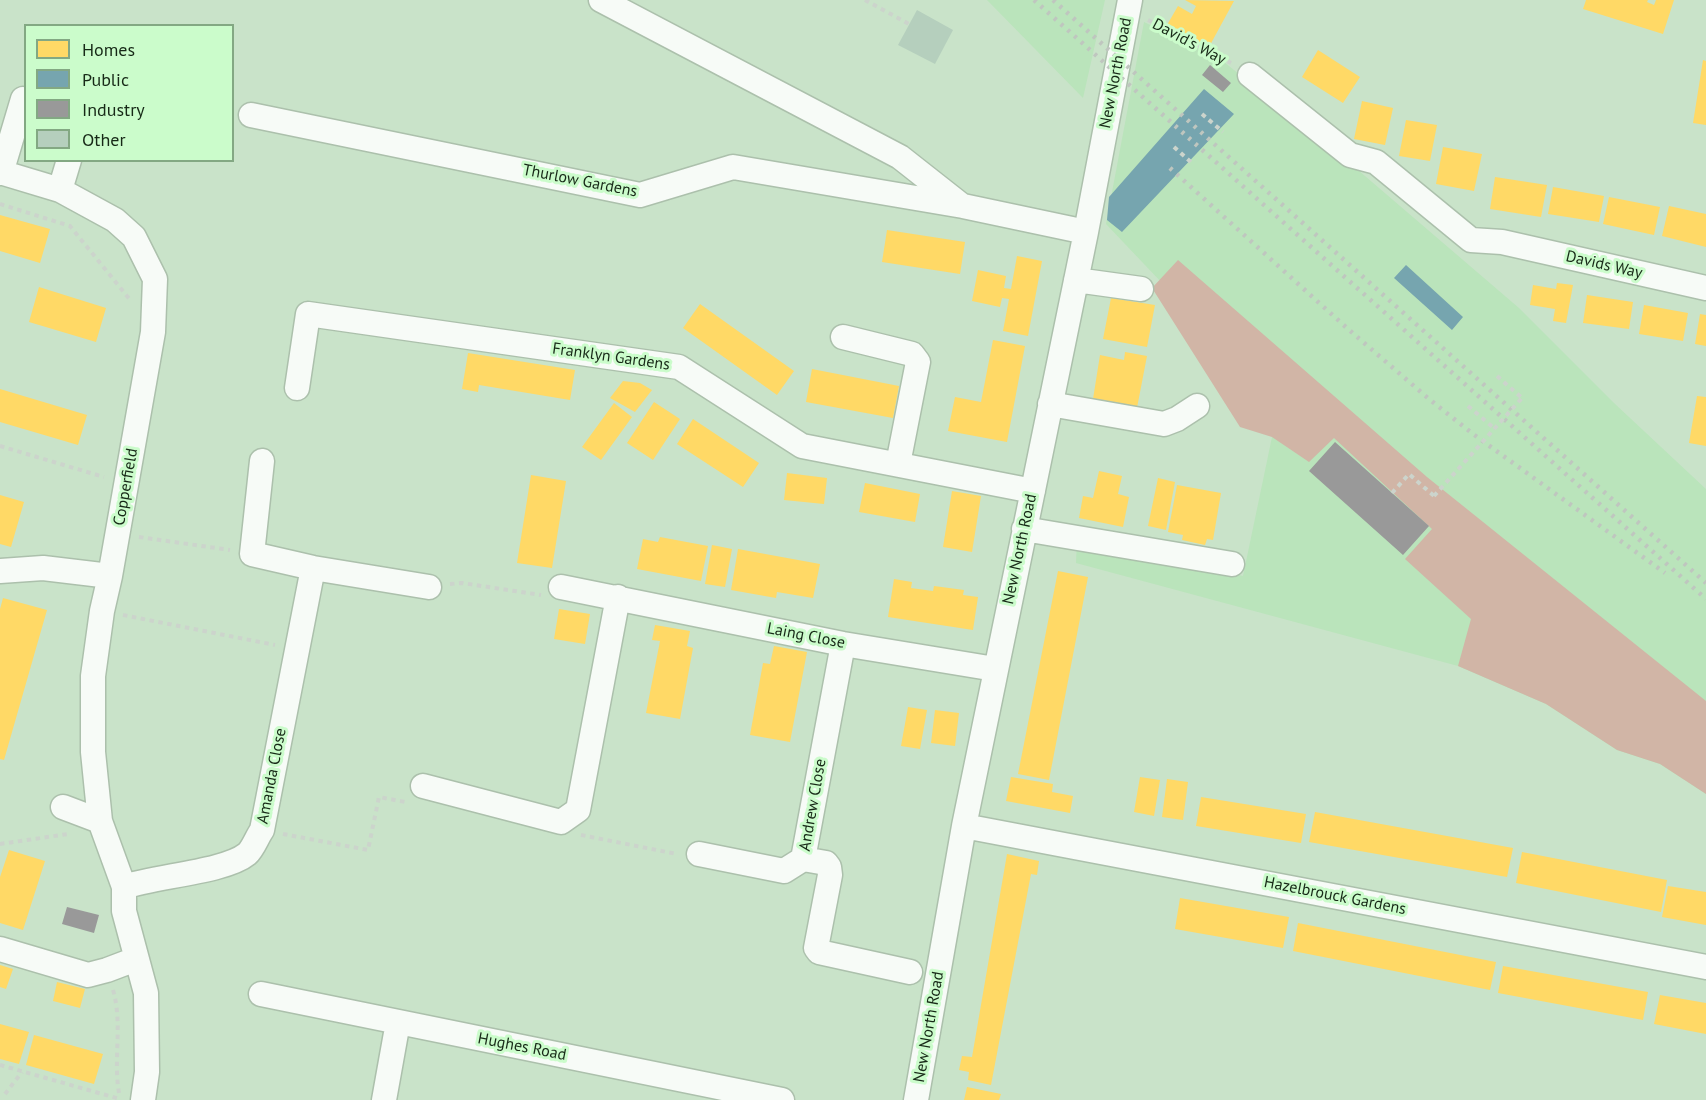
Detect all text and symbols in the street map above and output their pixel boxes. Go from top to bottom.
street label: David's Way [1149,15,1229,69]
street label: New North Road [1096,16,1136,130]
legend [24,24,234,162]
text: Homes [82,38,135,61]
text: Public [82,68,129,91]
text: Industry [82,98,145,121]
text: Other [82,128,126,151]
street label: Thurlow Gardens [521,160,639,202]
street label: Davids Way [1564,247,1644,283]
street label: Franklyn Gardens [551,339,671,375]
street label: Copperfield [110,447,142,527]
street label: New North Road [999,492,1041,606]
street label: Laing Close [765,619,847,653]
street label: Amanda Close [253,727,291,825]
street label: Andrew Close [795,757,831,853]
street label: Hazelbrouck Gardens [1262,873,1408,919]
street label: New North Road [910,970,948,1084]
street label: Hughes Road [476,1029,568,1065]

